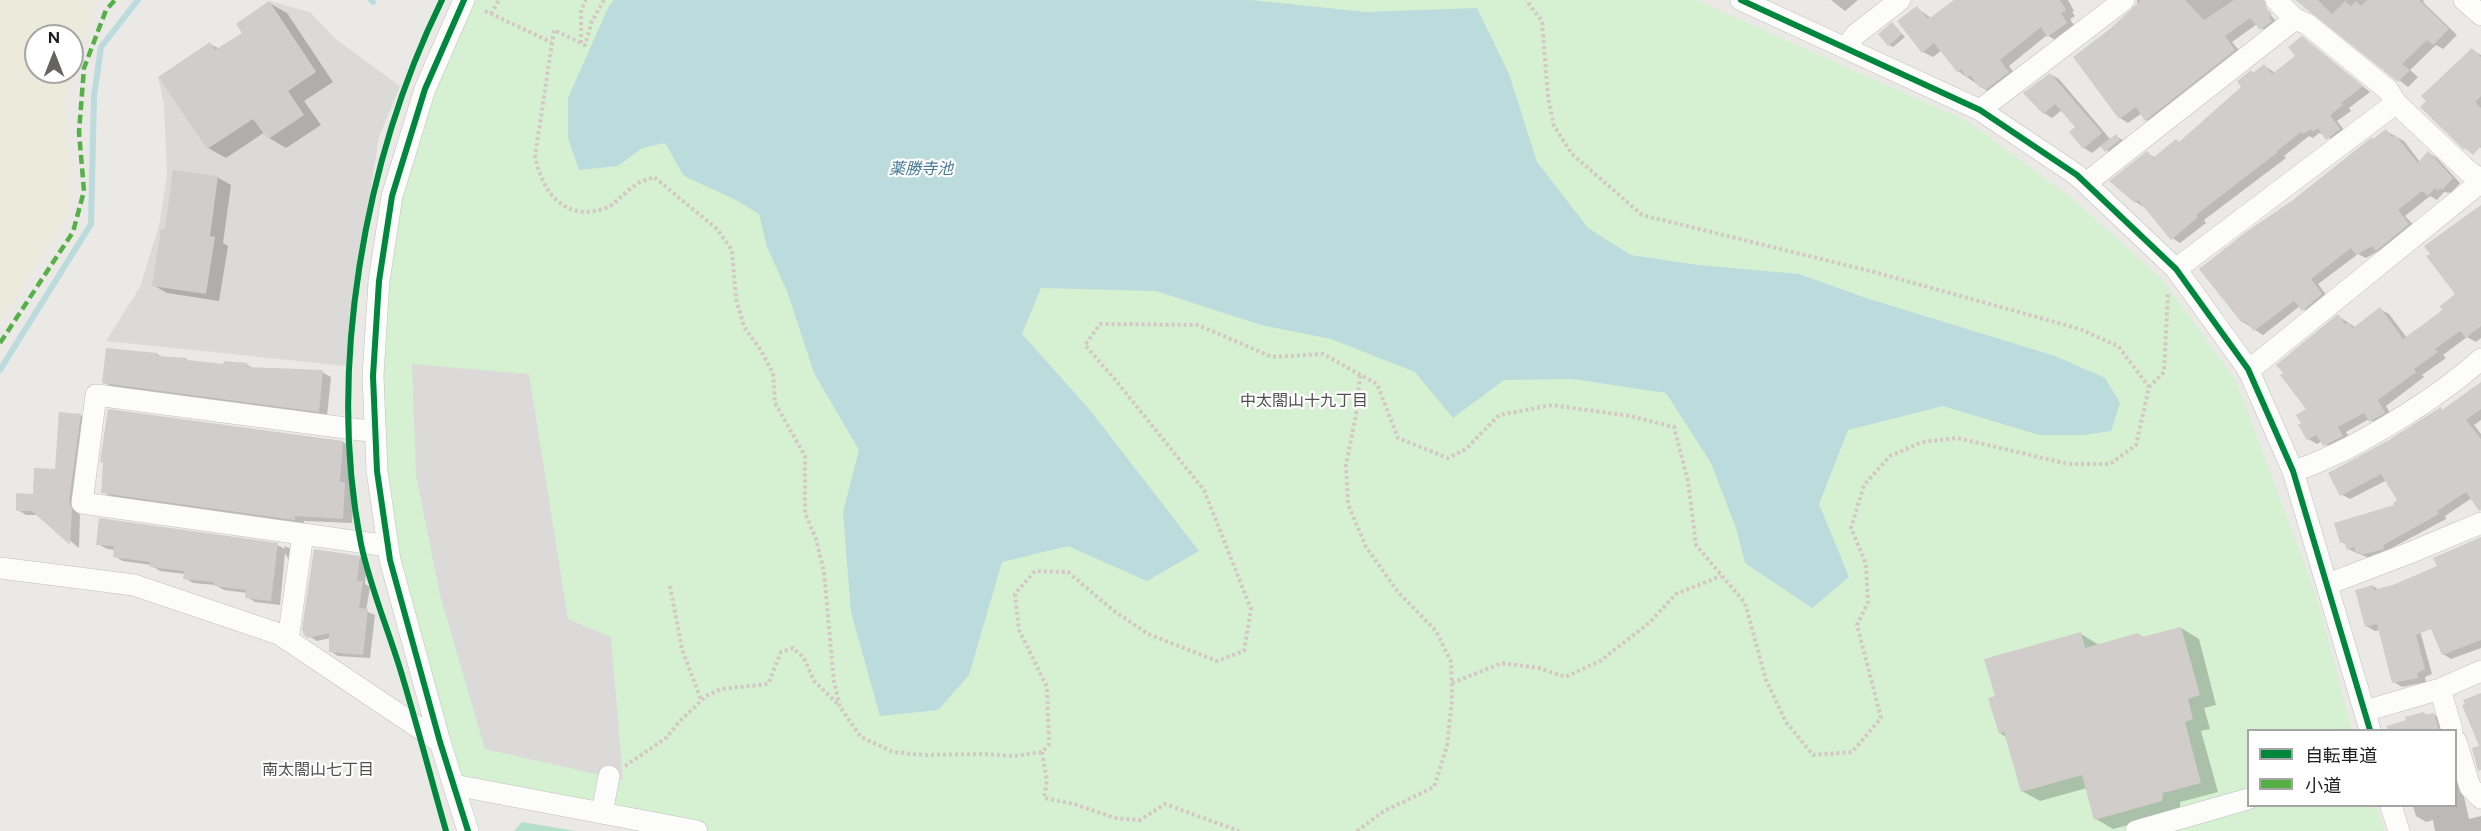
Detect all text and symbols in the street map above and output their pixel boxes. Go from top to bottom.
north arrow [24,24,84,84]
text: N [48,28,60,47]
water label: 薬勝寺池 [889,159,953,179]
district label: 中太閤山十九丁目 [1240,391,1368,411]
legend [2247,729,2457,807]
text: 自転車道 [2305,745,2377,767]
district label: 南太閤山七丁目 [262,760,374,780]
text: 小道 [2305,775,2341,797]

